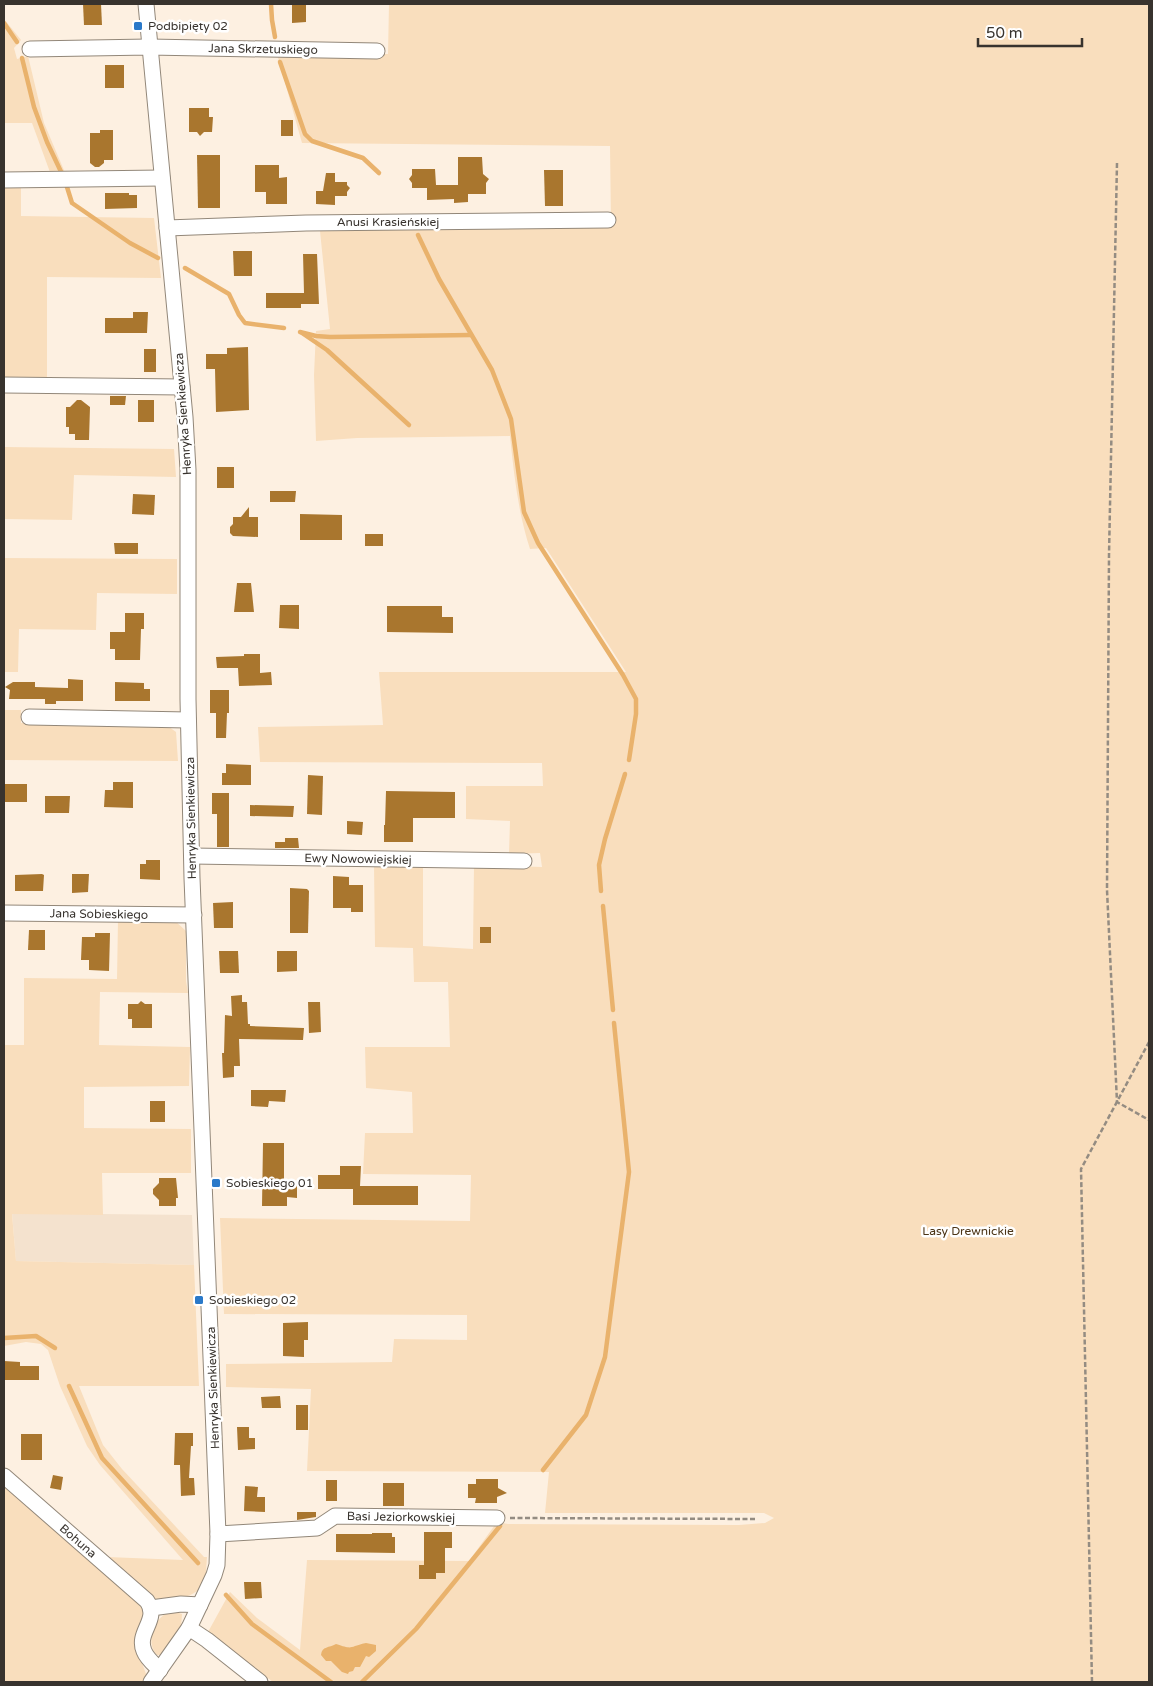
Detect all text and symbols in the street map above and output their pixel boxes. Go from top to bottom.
scale bar [978,15,1082,47]
place label: Podbipięty 02 [148,19,228,33]
marker: Podbipięty 02 [132,20,144,32]
text: 50 m [986,24,1023,42]
street label: Jana Skrzetuskiego [208,41,318,57]
street label: Anusi Krasieńskiej [337,215,439,229]
street label: Henryka Sienkiewicza [172,352,194,476]
street label: Henryka Sienkiewicza [183,757,199,879]
street label: Ewy Nowowiejskiej [304,851,412,867]
street label: Jana Sobieskiego [50,906,148,922]
place label: Sobieskiego 01 [226,1176,313,1190]
marker: Sobieskiego 01 [210,1177,222,1189]
park label: Lasy Drewnickie [922,1224,1014,1238]
place label: Sobieskiego 02 [209,1293,296,1307]
marker: Sobieskiego 02 [193,1294,205,1306]
street label: Henryka Sienkiewicza [204,1327,222,1449]
street label: Basi Jeziorkowskiej [347,1509,455,1525]
street label: Bohuna [57,1521,99,1561]

